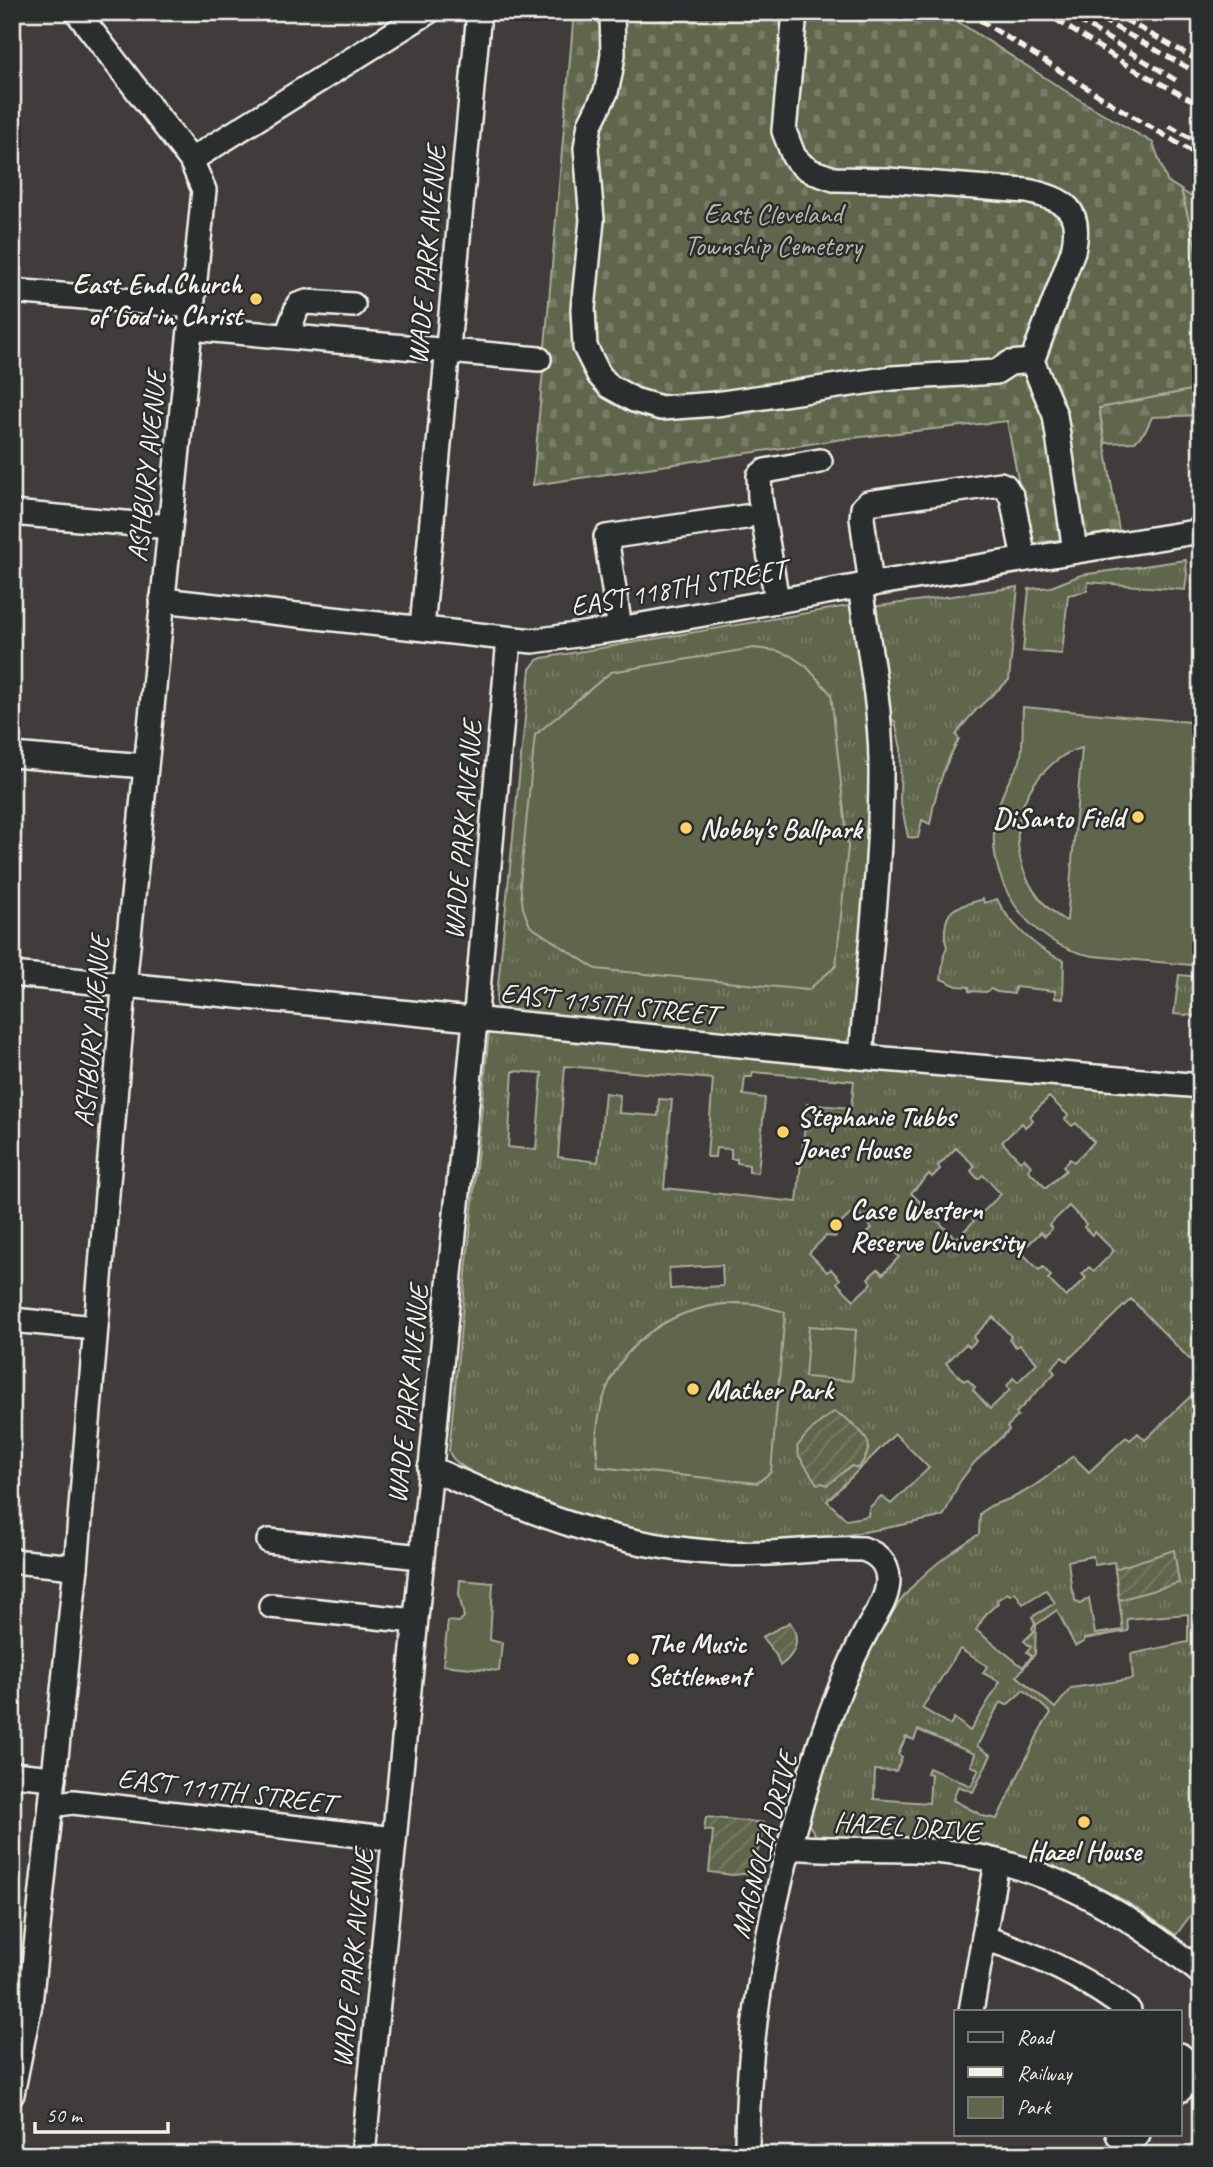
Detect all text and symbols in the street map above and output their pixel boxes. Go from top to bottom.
street label: WADE PARK AVENUE [400,141,454,366]
park label: East Cleveland Township Cemetery [684,196,864,263]
place label: East End Church of God in Christ [73,266,245,333]
marker: East End Church of God in Christ [248,291,264,307]
street label: ASHBURY AVENUE [119,365,174,563]
street label: EAST 118TH STREET [568,550,795,624]
street label: WADE PARK AVENUE [436,716,490,941]
place label: DiSanto Field [993,800,1129,835]
marker: DiSanto Field [1130,809,1146,825]
place label: Nobby's Ballpark [700,811,864,846]
marker: Nobby's Ballpark [678,820,694,836]
street label: ASHBURY AVENUE [66,930,118,1128]
street label: EAST 115TH STREET [499,975,726,1033]
place label: Stephanie Tubbs Jones House [795,1099,959,1166]
marker: Stephanie Tubbs Jones House [775,1124,791,1140]
place label: Case Western Reserve University [850,1192,1027,1259]
marker: Case Western Reserve University [828,1217,844,1233]
street label: WADE PARK AVENUE [379,1280,437,1505]
place label: Mather Park [707,1372,835,1407]
marker: Mather Park [685,1381,701,1397]
place label: The Music Settlement [647,1626,755,1693]
marker: The Music Settlement [625,1651,641,1667]
street label: MAGNOLIA DRIVE [722,1745,806,1942]
street label: EAST 111TH STREET [116,1760,343,1822]
street label: HAZEL DRIVE [833,1804,984,1849]
marker: Hazel House [1076,1814,1092,1830]
place label: Hazel House [1027,1833,1144,1868]
street label: WADE PARK AVENUE [324,1844,382,2069]
legend [954,2010,1182,2136]
text: Road [1017,2024,1056,2050]
text: Railway [1017,2060,1073,2086]
scale bar [35,2090,168,2134]
text: Park [1017,2094,1052,2120]
text: 50 m [46,2102,84,2128]

